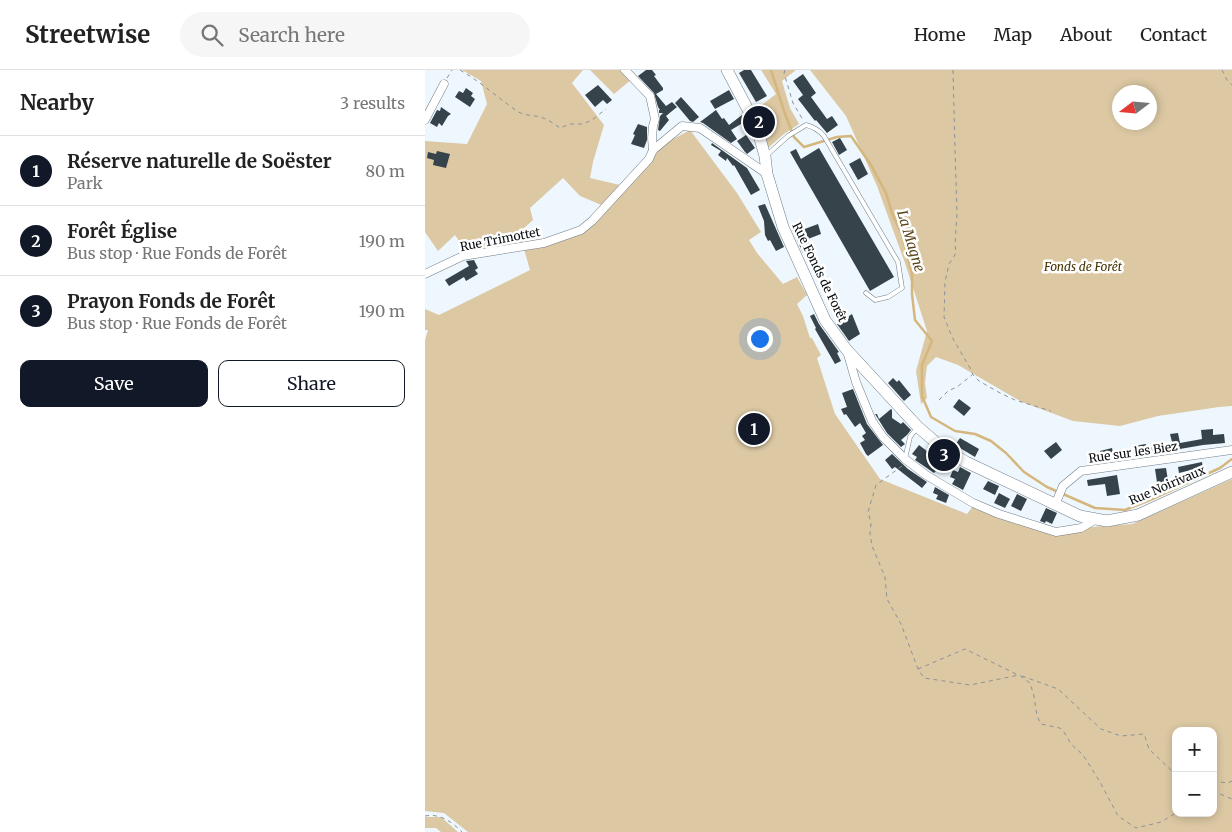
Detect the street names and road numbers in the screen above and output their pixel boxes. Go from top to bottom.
street label: Rue Fonds de Forêt [789,220,851,325]
street label: Rue Trimottet [459,224,542,254]
street label: Rue sur les Biez [1088,438,1179,466]
street label: Rue Noirivaux [1127,462,1208,508]

